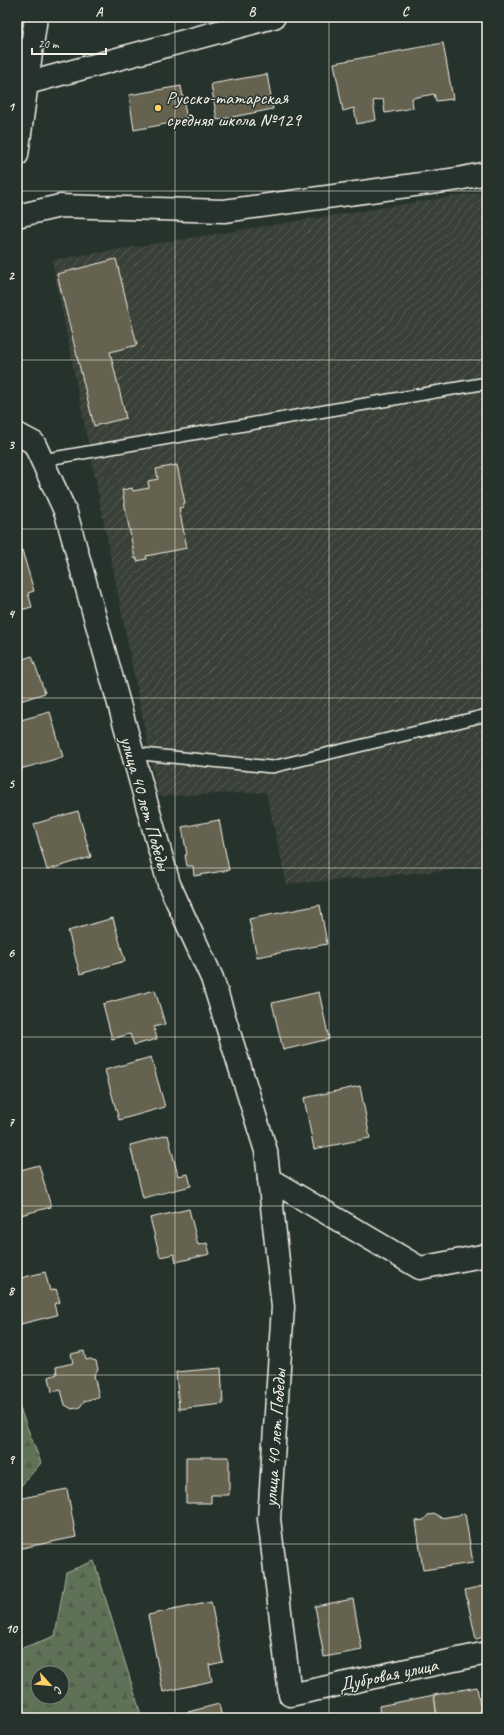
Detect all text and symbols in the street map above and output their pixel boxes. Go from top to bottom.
text: A [96,4,104,20]
text: B [249,4,257,20]
text: C [402,4,410,20]
scale bar [32,30,106,56]
text: 20 m [38,36,60,52]
place label: Русско-татарская средняя школа №129 [166,86,302,132]
text: 1 [8,99,16,115]
marker: Русско-татарская средняя школа №129 [153,103,163,113]
text: 2 [8,268,15,284]
text: 3 [8,437,15,453]
text: 4 [8,606,16,622]
street label: улица 40 лет Победы [114,732,176,875]
text: 5 [8,776,15,792]
text: 6 [8,945,15,961]
text: 7 [8,1114,15,1130]
text: 8 [8,1283,16,1299]
street label: улица 40 лет Победы [258,1366,292,1509]
text: 9 [8,1452,15,1468]
text: 10 [5,1621,18,1637]
street label: Дубровая улица [337,1652,442,1697]
north arrow [30,1665,70,1705]
text: С [51,1684,66,1697]

